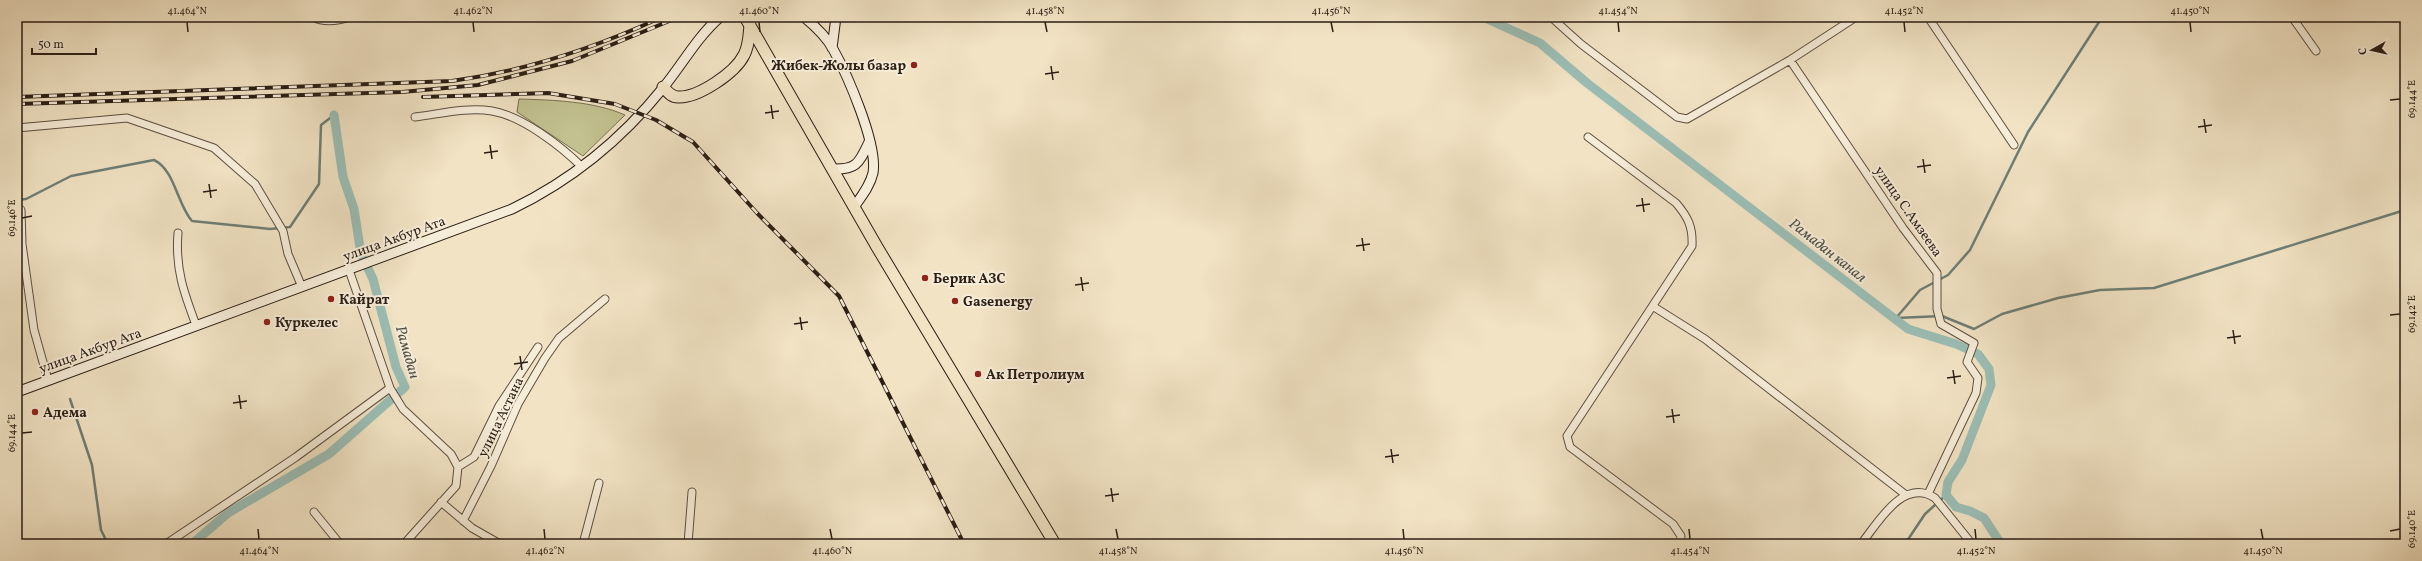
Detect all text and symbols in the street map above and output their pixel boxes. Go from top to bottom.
text: 41.464°N [167,4,207,18]
text: 41.462°N [453,4,493,18]
text: 41.460°N [739,4,780,18]
text: 41.458°N [1026,4,1065,18]
text: 41.456°N [1312,4,1351,18]
text: 41.454°N [1598,4,1638,18]
text: 41.452°N [1884,4,1924,18]
text: 41.450°N [2170,4,2210,18]
scale bar [32,30,96,56]
north arrow [2352,30,2392,70]
text: 50 m [38,37,64,53]
text: С [2356,47,2372,56]
place label: Жибек-Жолы базар [771,57,906,76]
marker: Жибек-Жолы базар [909,60,919,70]
text: 69.144°E [2405,80,2419,118]
street label: улица С.Амзеева [1869,163,1946,261]
text: 69.146°E [5,199,19,237]
street label: улица Акбур Ата [341,212,448,267]
water label: Рамадан канал [1784,214,1870,288]
place label: Берик АЗС [933,270,1006,289]
marker: Берик АЗС [920,273,930,283]
place label: Кайрат [339,291,390,310]
place label: Gasenergy [963,293,1033,312]
marker: Кайрат [326,294,336,304]
text: 69.142°E [2405,295,2419,333]
marker: Gasenergy [950,296,960,306]
place label: Куркелес [275,314,339,333]
marker: Куркелес [262,317,272,327]
water label: Рамадан [389,323,424,382]
street label: улица Акбур Ата [37,324,144,379]
place label: Ак Петролиум [986,366,1085,385]
marker: Ак Петролиум [973,369,983,379]
street label: улица Астана [474,374,529,461]
place label: Адема [43,404,87,423]
marker: Адема [30,407,40,417]
text: 69.144°E [5,414,19,452]
text: 69.140°E [2405,510,2419,548]
text: 41.464°N [239,544,279,558]
text: 41.462°N [525,544,565,558]
text: 41.460°N [812,544,853,558]
text: 41.458°N [1099,544,1138,558]
text: 41.456°N [1385,544,1424,558]
text: 41.454°N [1670,544,1710,558]
text: 41.452°N [1956,544,1996,558]
text: 41.450°N [2243,544,2283,558]

